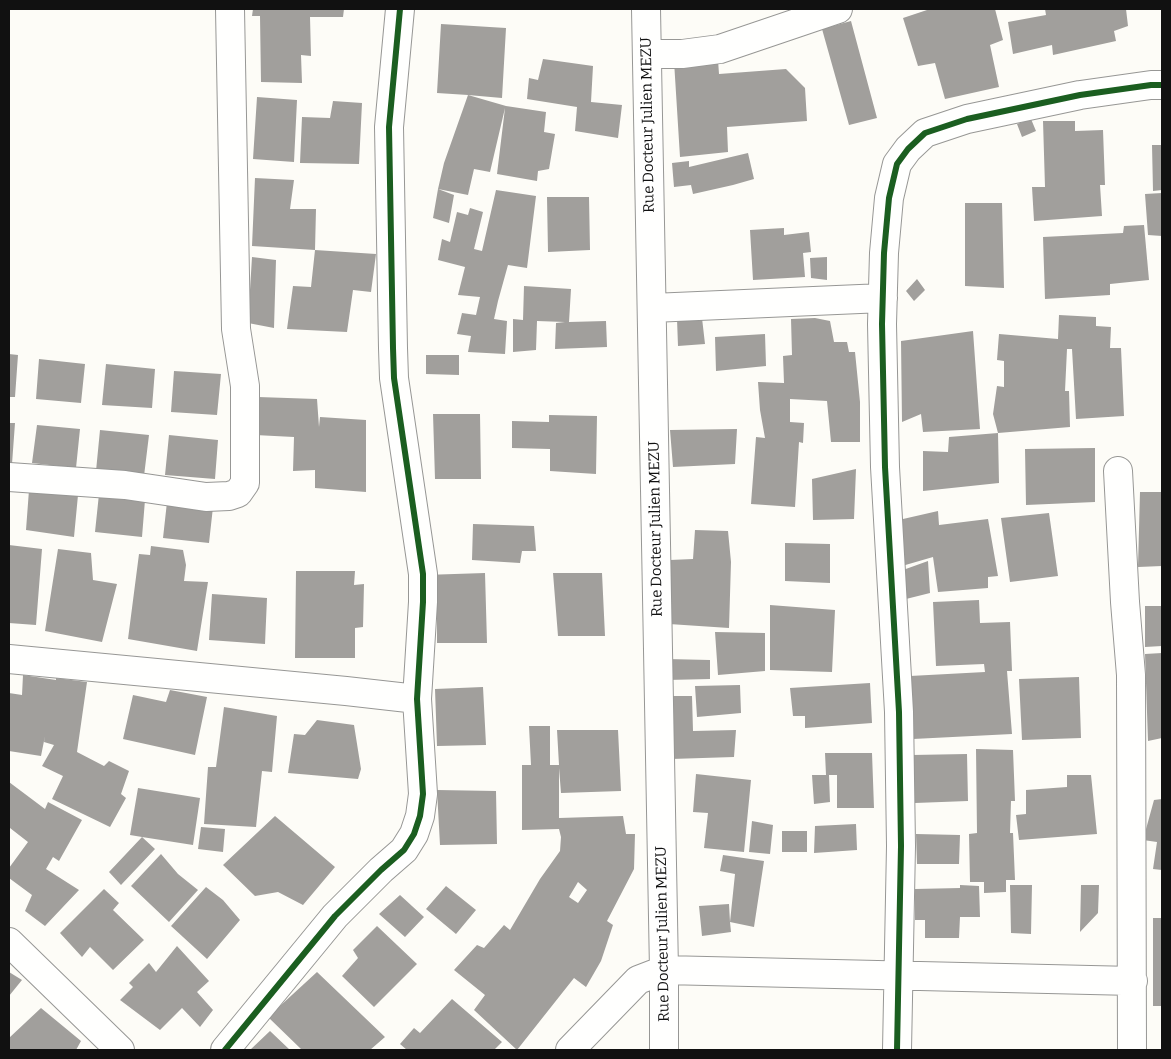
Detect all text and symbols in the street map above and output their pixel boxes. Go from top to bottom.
street label: Rue Docteur Julien MEZU [637,37,659,213]
street label: Rue Docteur Julien MEZU [645,441,667,617]
street label: Rue Docteur Julien MEZU [652,846,674,1022]

